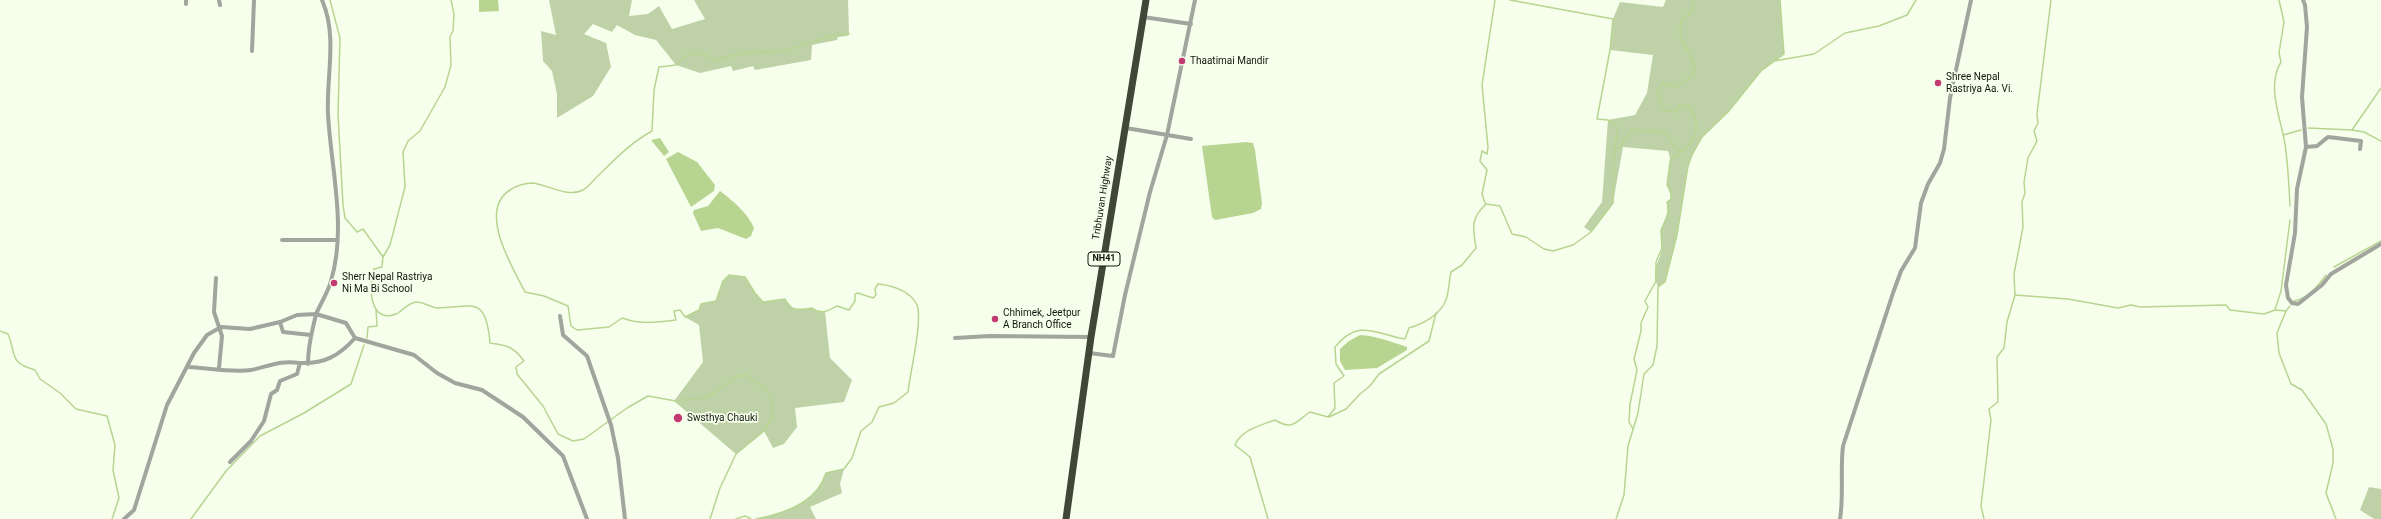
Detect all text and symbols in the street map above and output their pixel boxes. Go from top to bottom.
place label: Thaatimai Mandir [1190,55,1268,67]
marker: Thaatimai Mandir [1177,56,1187,66]
place label: Shree Nepal Rastriya Aa. Vi. [1946,71,2013,94]
marker: Shree Nepal Rastriya Aa. Vi. [1933,78,1943,88]
street label: Tribhuvan Highway [1090,155,1116,241]
road number: NH41 [1088,252,1120,266]
place label: Sherr Nepal Rastriya Ni Ma Bi School [342,271,432,294]
marker: Sherr Nepal Rastriya Ni Ma Bi School [329,278,339,288]
place label: Chhimek, Jeetpur A Branch Office [1003,307,1080,330]
marker: Chhimek, Jeetpur A Branch Office [990,314,1000,324]
marker: Swsthya Chauki [672,412,684,424]
place label: Swsthya Chauki [687,412,757,424]

